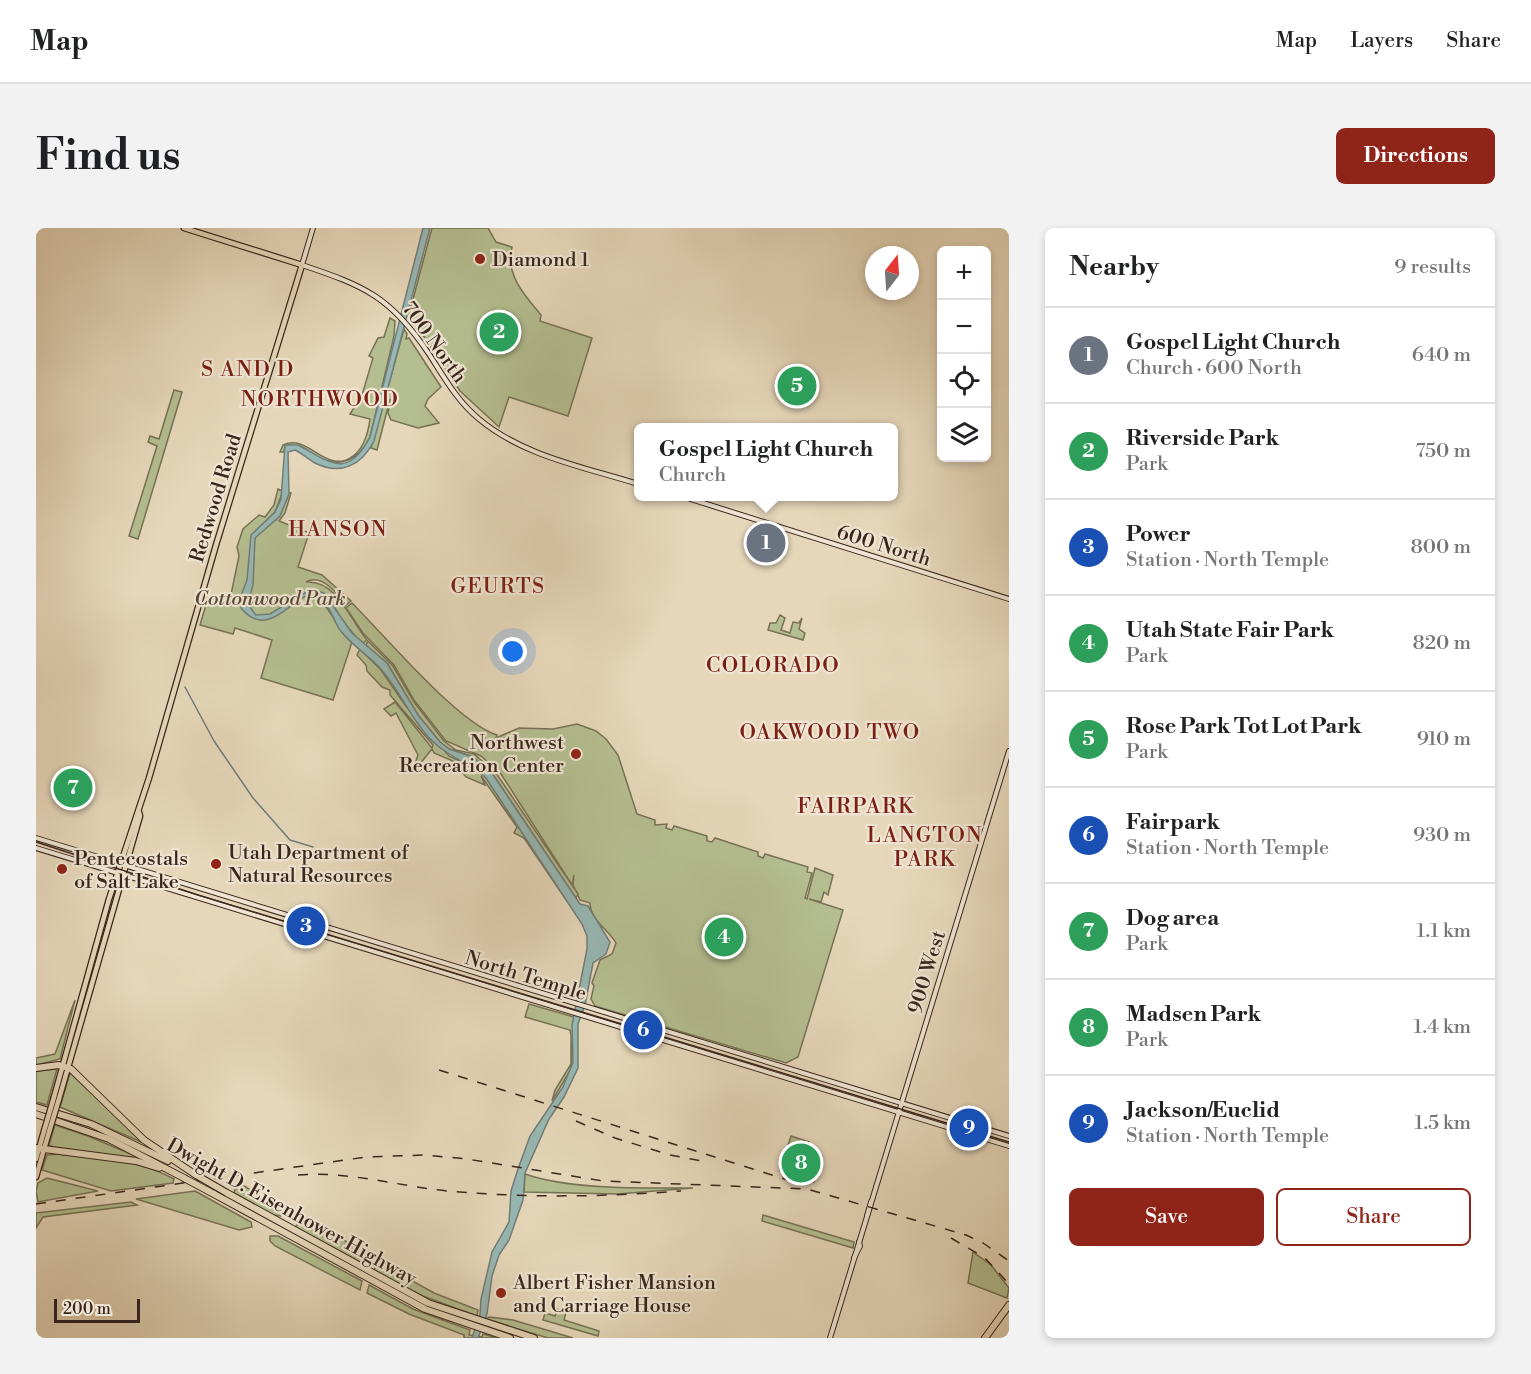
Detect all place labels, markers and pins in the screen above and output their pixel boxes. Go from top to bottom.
place label: Diamond 1 [492,248,589,273]
marker: Diamond 1 [473,252,487,266]
pin: 2 [480,310,518,354]
pin: 5 [778,364,816,408]
pin: 1 [746,520,786,566]
place label: Northwest Recreation Center [399,731,564,779]
marker: Northwest Recreation Center [569,747,583,761]
pin: 7 [54,766,93,810]
place label: Utah Department of Natural Resources [228,841,409,889]
place label: Pentecostals of Salt Lake [74,847,188,895]
marker: Utah Department of Natural Resources [209,857,223,871]
marker: Pentecostals of Salt Lake [55,862,69,876]
pin: 3 [286,904,326,948]
pin: 4 [704,914,744,960]
pin: 6 [624,1008,662,1052]
pin: 9 [950,1106,988,1150]
pin: 8 [782,1140,820,1186]
place label: Albert Fisher Mansion and Carriage House [512,1271,716,1319]
marker: Albert Fisher Mansion and Carriage House [494,1286,508,1300]

